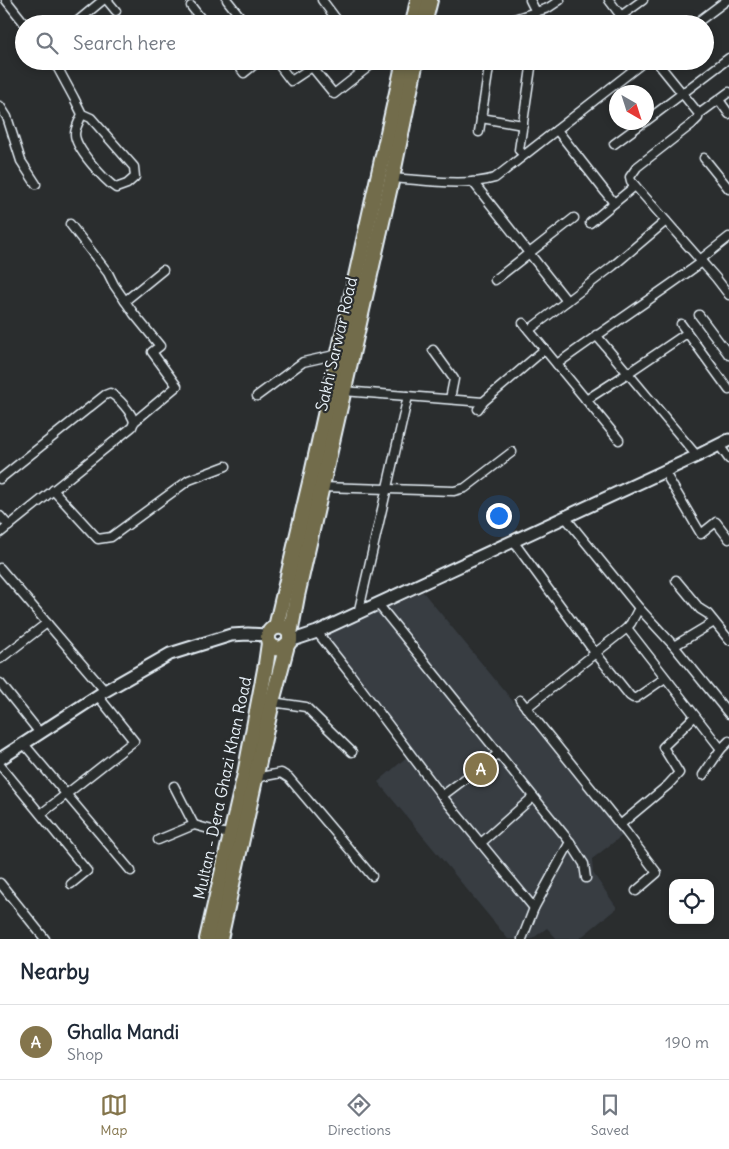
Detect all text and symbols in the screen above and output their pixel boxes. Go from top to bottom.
search box [15,15,714,70]
icon: search [33,29,61,57]
text: Search here [73,31,176,55]
north arrow [609,85,654,130]
street label: Sakhi Sarwar Road [311,275,361,413]
your location [486,503,512,529]
street label: Multan - Dera Ghazi Khan Road [189,675,255,901]
pin: A [465,750,497,788]
map controls [669,879,714,924]
button: locate [669,879,714,924]
text: Nearby [20,958,90,985]
text: Ghalla Mandi [67,1020,179,1044]
text: A [31,1032,41,1052]
text: 190 m [665,1032,709,1052]
text: Shop [67,1044,103,1064]
tab: Map [100,1091,128,1139]
tab: Directions [328,1091,391,1139]
tab: Saved [591,1091,629,1139]

